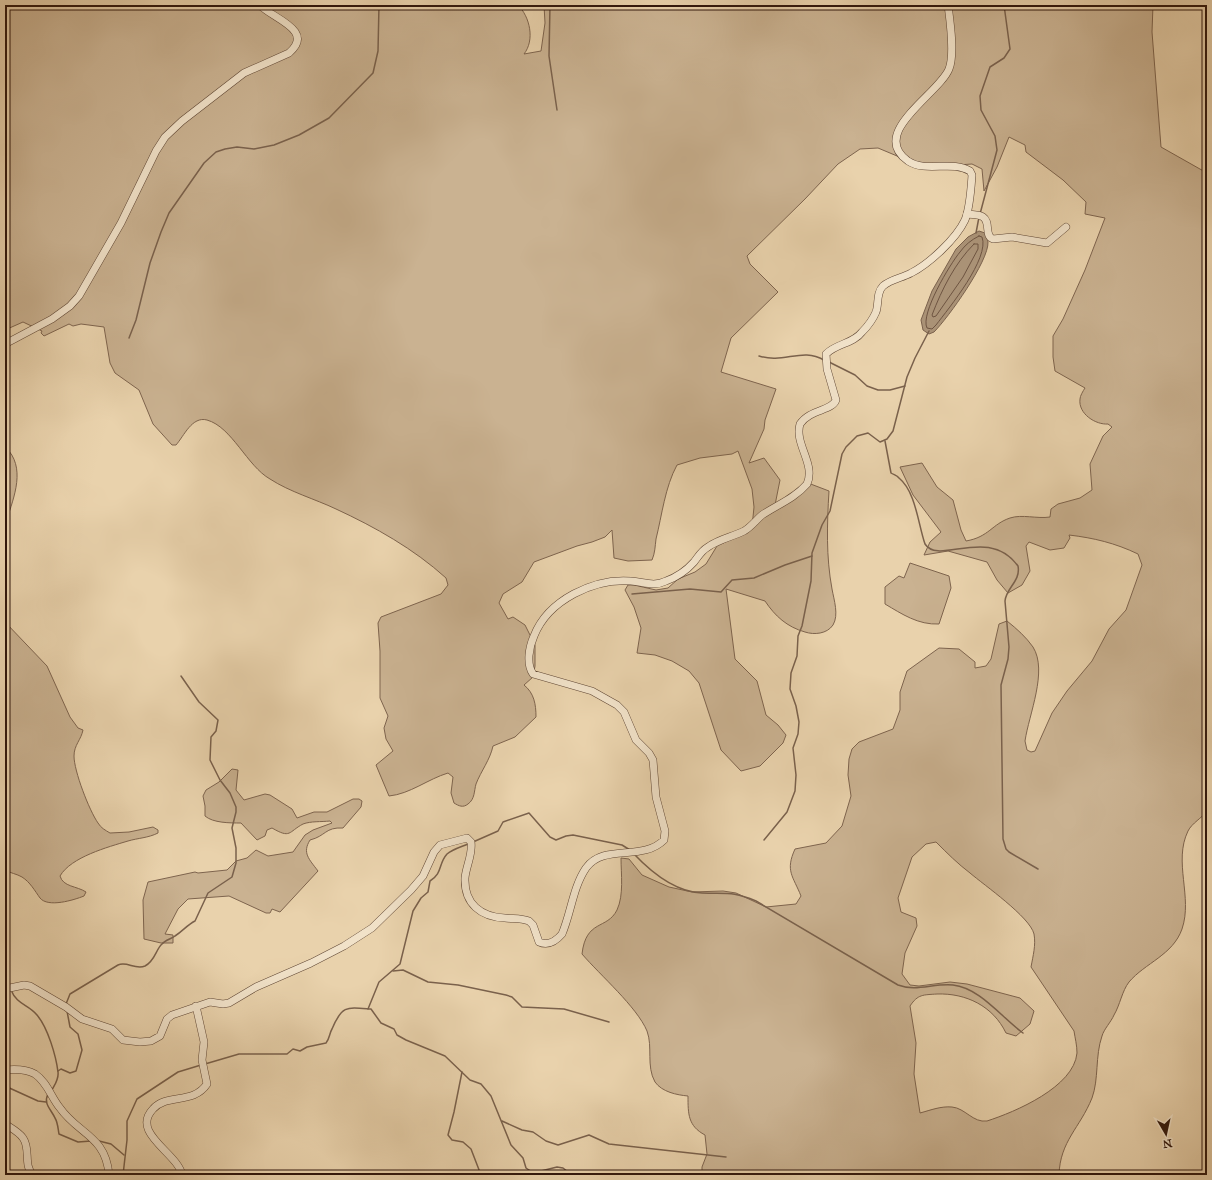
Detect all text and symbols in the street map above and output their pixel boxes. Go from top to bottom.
north arrow [1146,1114,1186,1154]
text: N [1161,1136,1173,1151]

